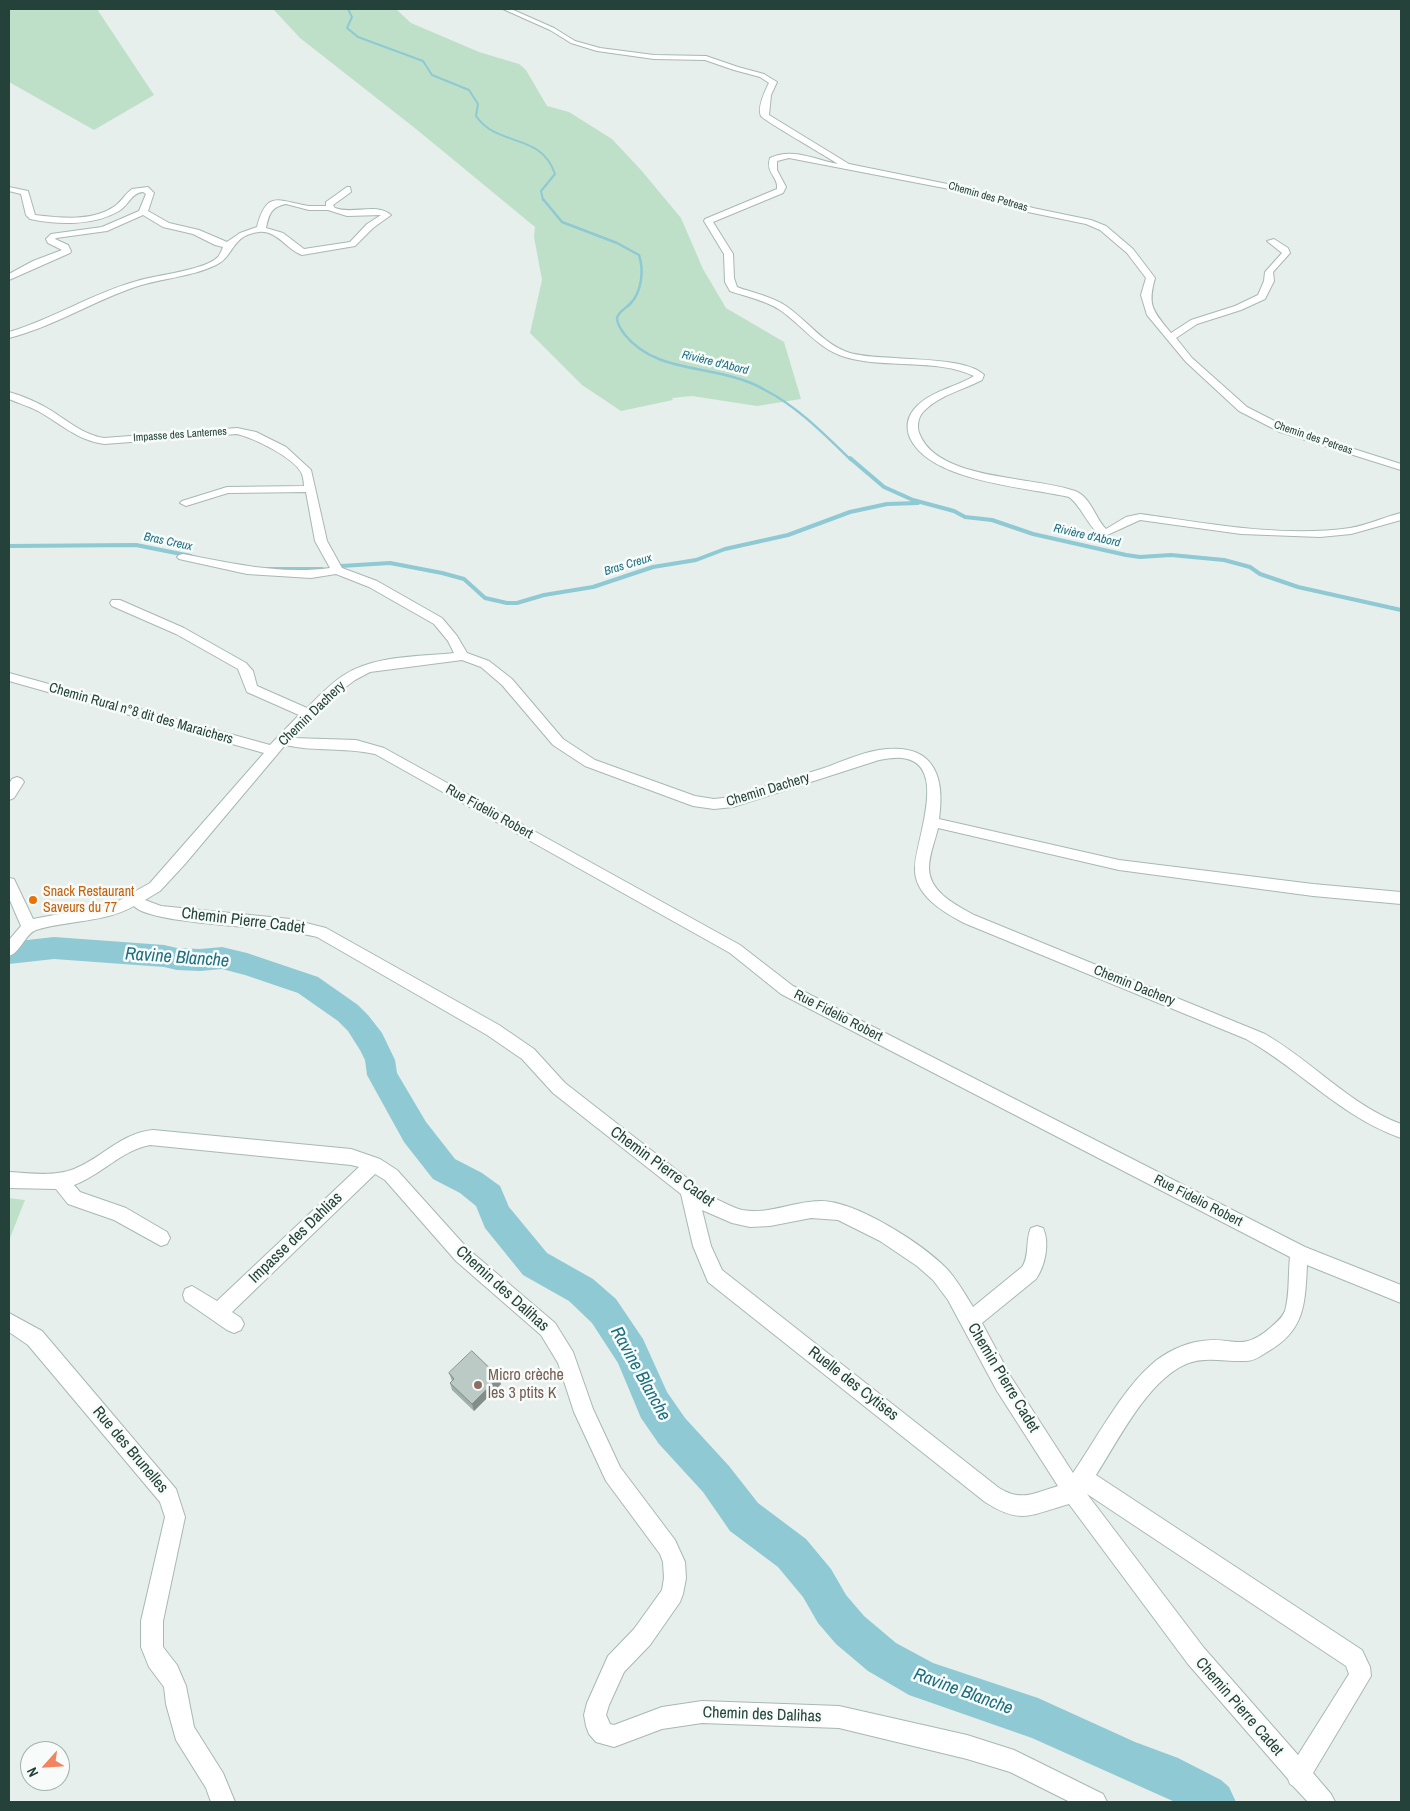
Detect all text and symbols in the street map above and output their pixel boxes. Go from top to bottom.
street label: Chemin des Petreas [947,179,1029,215]
water label: Rivière d'Abord [680,348,750,378]
street label: Chemin des Petreas [1272,418,1354,458]
street label: Impasse des Lanternes [133,425,227,445]
water label: Rivière d'Abord [1052,521,1122,551]
water label: Bras Creux [142,530,194,554]
water label: Bras Creux [602,551,654,579]
street label: Chemin Dachery [275,678,349,750]
street label: Chemin Rural n°8 dit des Maraichers [47,680,235,748]
street label: Chemin Dachery [724,769,812,811]
street label: Rue Fidelio Robert [443,781,535,843]
place label: Snack Restaurant Saveurs du 77 [43,884,134,916]
marker: Snack Restaurant Saveurs du 77 [27,894,39,906]
street label: Chemin Pierre Cadet [180,904,306,938]
water label: Ravine Blanche [124,944,230,972]
street label: Chemin Dachery [1091,962,1177,1010]
street label: Rue Fidelio Robert [791,986,885,1046]
street label: Chemin Pierre Cadet [606,1123,718,1211]
street label: Rue Fidelio Robert [1151,1171,1245,1231]
street label: Impasse des Dahlias [245,1189,347,1287]
street label: Chemin des Dalihas [451,1242,553,1336]
street label: Chemin Pierre Cadet [963,1320,1043,1436]
water label: Ravine Blanche [605,1323,675,1425]
street label: Ruelle des Cytises [804,1343,902,1425]
place label: Micro crèche les 3 ptits K [488,1366,564,1404]
marker: Micro crèche les 3 ptits K [472,1379,484,1391]
street label: Rue des Brunelles [88,1403,172,1497]
street label: Chemin Pierre Cadet [1191,1654,1287,1760]
water label: Ravine Blanche [910,1664,1016,1720]
street label: Chemin des Dalihas [702,1703,822,1727]
north arrow [20,1741,70,1791]
text: N [23,1764,42,1780]

